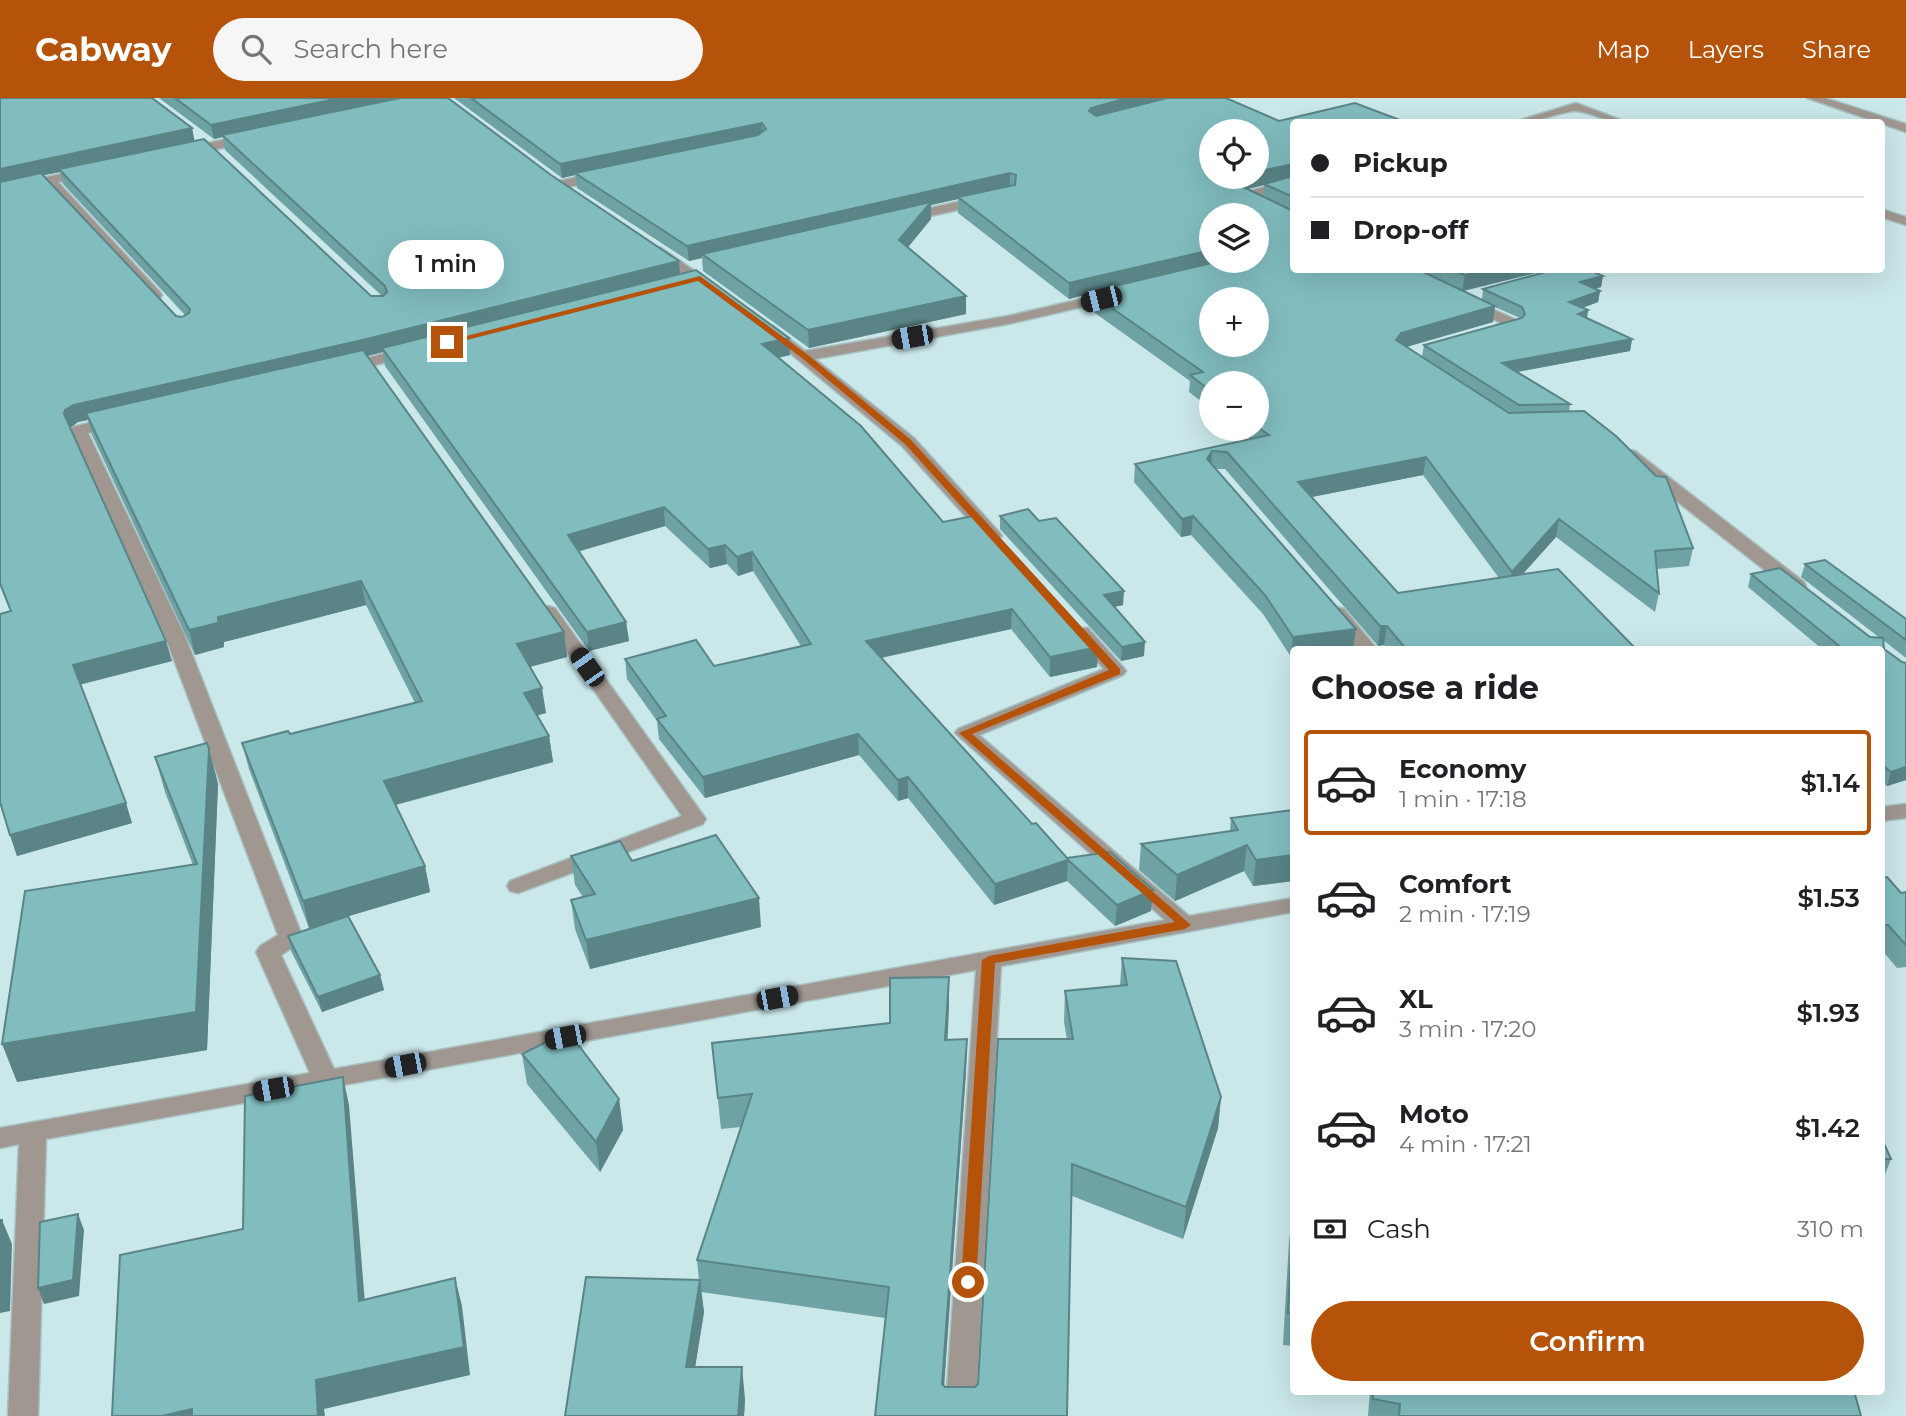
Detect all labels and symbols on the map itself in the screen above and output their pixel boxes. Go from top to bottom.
callout: 1 min [389,240,505,289]
car [1079,284,1124,314]
car [890,323,935,351]
route end [431,326,463,358]
car [567,644,608,690]
car [755,984,800,1012]
car [543,1023,588,1051]
car [383,1051,428,1079]
car [251,1075,296,1103]
route start [952,1266,984,1298]

